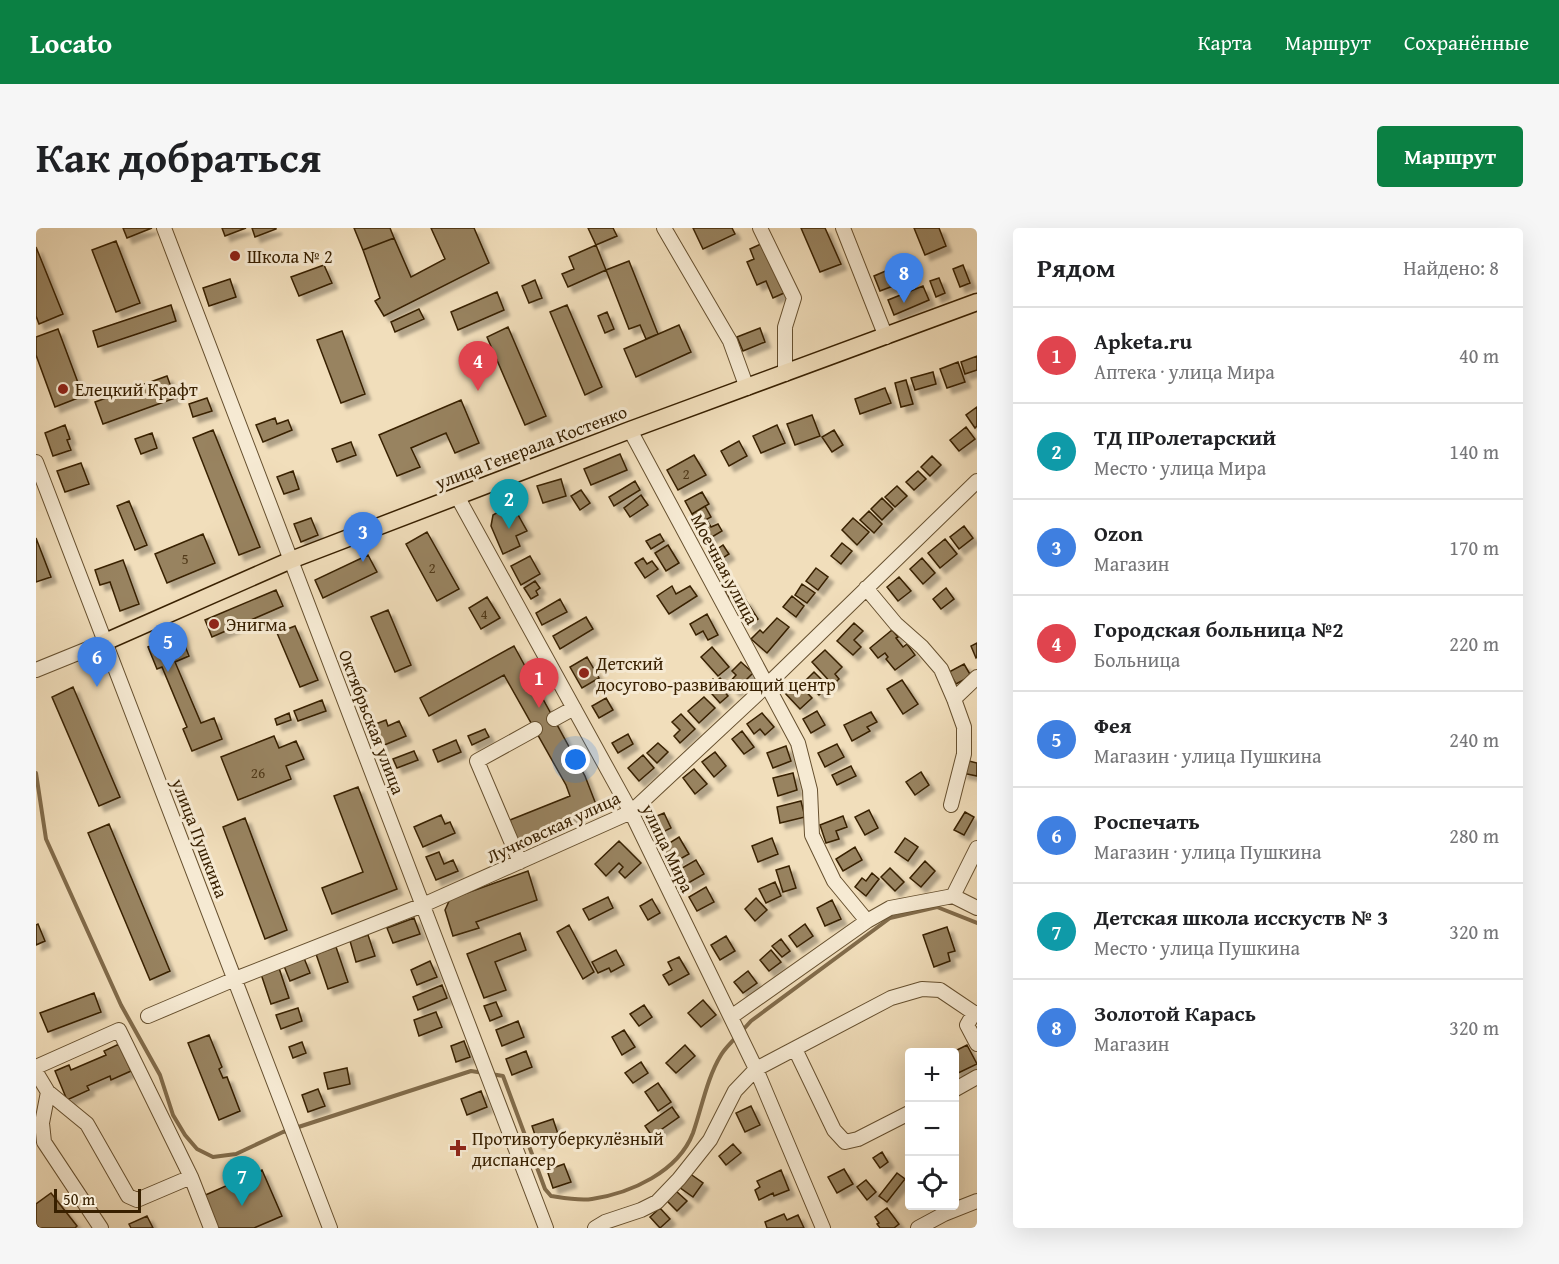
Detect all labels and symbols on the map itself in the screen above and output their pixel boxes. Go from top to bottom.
place label: Школа № 2 [247,243,333,270]
marker: Школа № 2 [228,249,242,263]
pin: 8 [884,254,924,303]
pin: 4 [458,342,498,391]
place label: Елецкий Крафт [75,376,198,403]
marker: Елецкий Крафт [56,382,70,396]
street label: улица Генерала Костенко [430,398,631,496]
house number: 2 [682,463,690,484]
pin: 2 [490,480,528,529]
street label: Моечная улица [684,509,766,630]
pin: 3 [344,512,382,562]
house number: 5 [181,548,189,569]
house number: 2 [428,557,436,578]
house number: 4 [480,603,488,624]
place label: Энигма [226,611,287,638]
marker: Энигма [207,617,221,631]
pin: 5 [148,622,188,672]
pin: 6 [78,638,116,687]
street label: Октябрьская улица [332,646,412,799]
place label: Детский досугово-развивающий центр [595,650,836,698]
pin: 1 [520,658,558,708]
marker: Детский досугово-развивающий центр [577,666,591,680]
your location [561,745,590,774]
house number: 26 [251,762,265,783]
street label: улица Пушкина [164,773,235,902]
street label: Лучковская улица [481,784,625,870]
street label: улица Мира [634,798,701,897]
place label: Противотуберкулёзный диспансер [472,1125,664,1173]
marker: Противотуберкулёзный диспансер [449,1139,467,1157]
pin: 7 [222,1156,262,1206]
scale bar [54,1186,141,1214]

